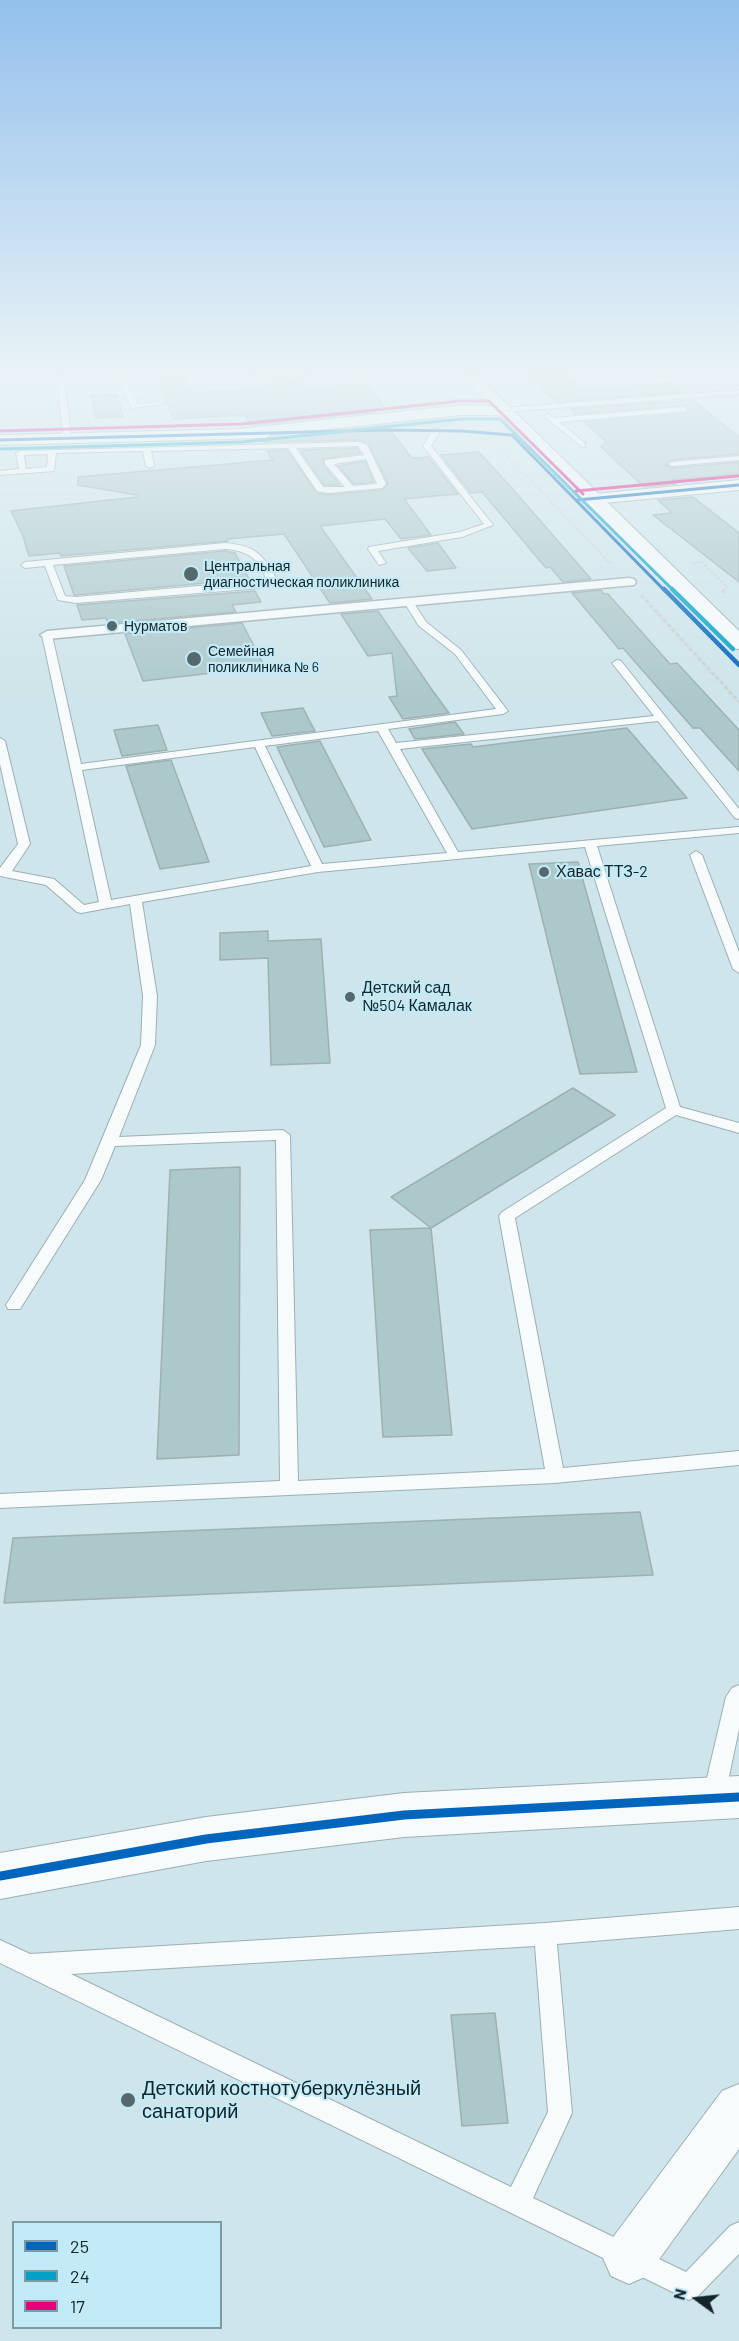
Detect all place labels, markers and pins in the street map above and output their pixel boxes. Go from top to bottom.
place label: Центральная диагностическая поликлиника [204,558,399,590]
marker: Центральная диагностическая поликлиника [182,565,200,583]
place label: Нурматов [124,618,187,634]
marker: Нурматов [105,619,119,633]
place label: Семейная поликлиника № 6 [208,643,319,676]
marker: Семейная поликлиника № 6 [185,650,203,668]
place label: Хавас ТТЗ-2 [556,862,648,882]
marker: Хавас ТТЗ-2 [537,865,551,879]
place label: Детский сад №504 Камалак [362,978,472,1016]
marker: Детский сад №504 Камалак [343,990,357,1004]
place label: Детский костнотуберкулёзный санаторий [142,2076,421,2123]
marker: Детский костнотуберкулёзный санаторий [119,2091,137,2109]

